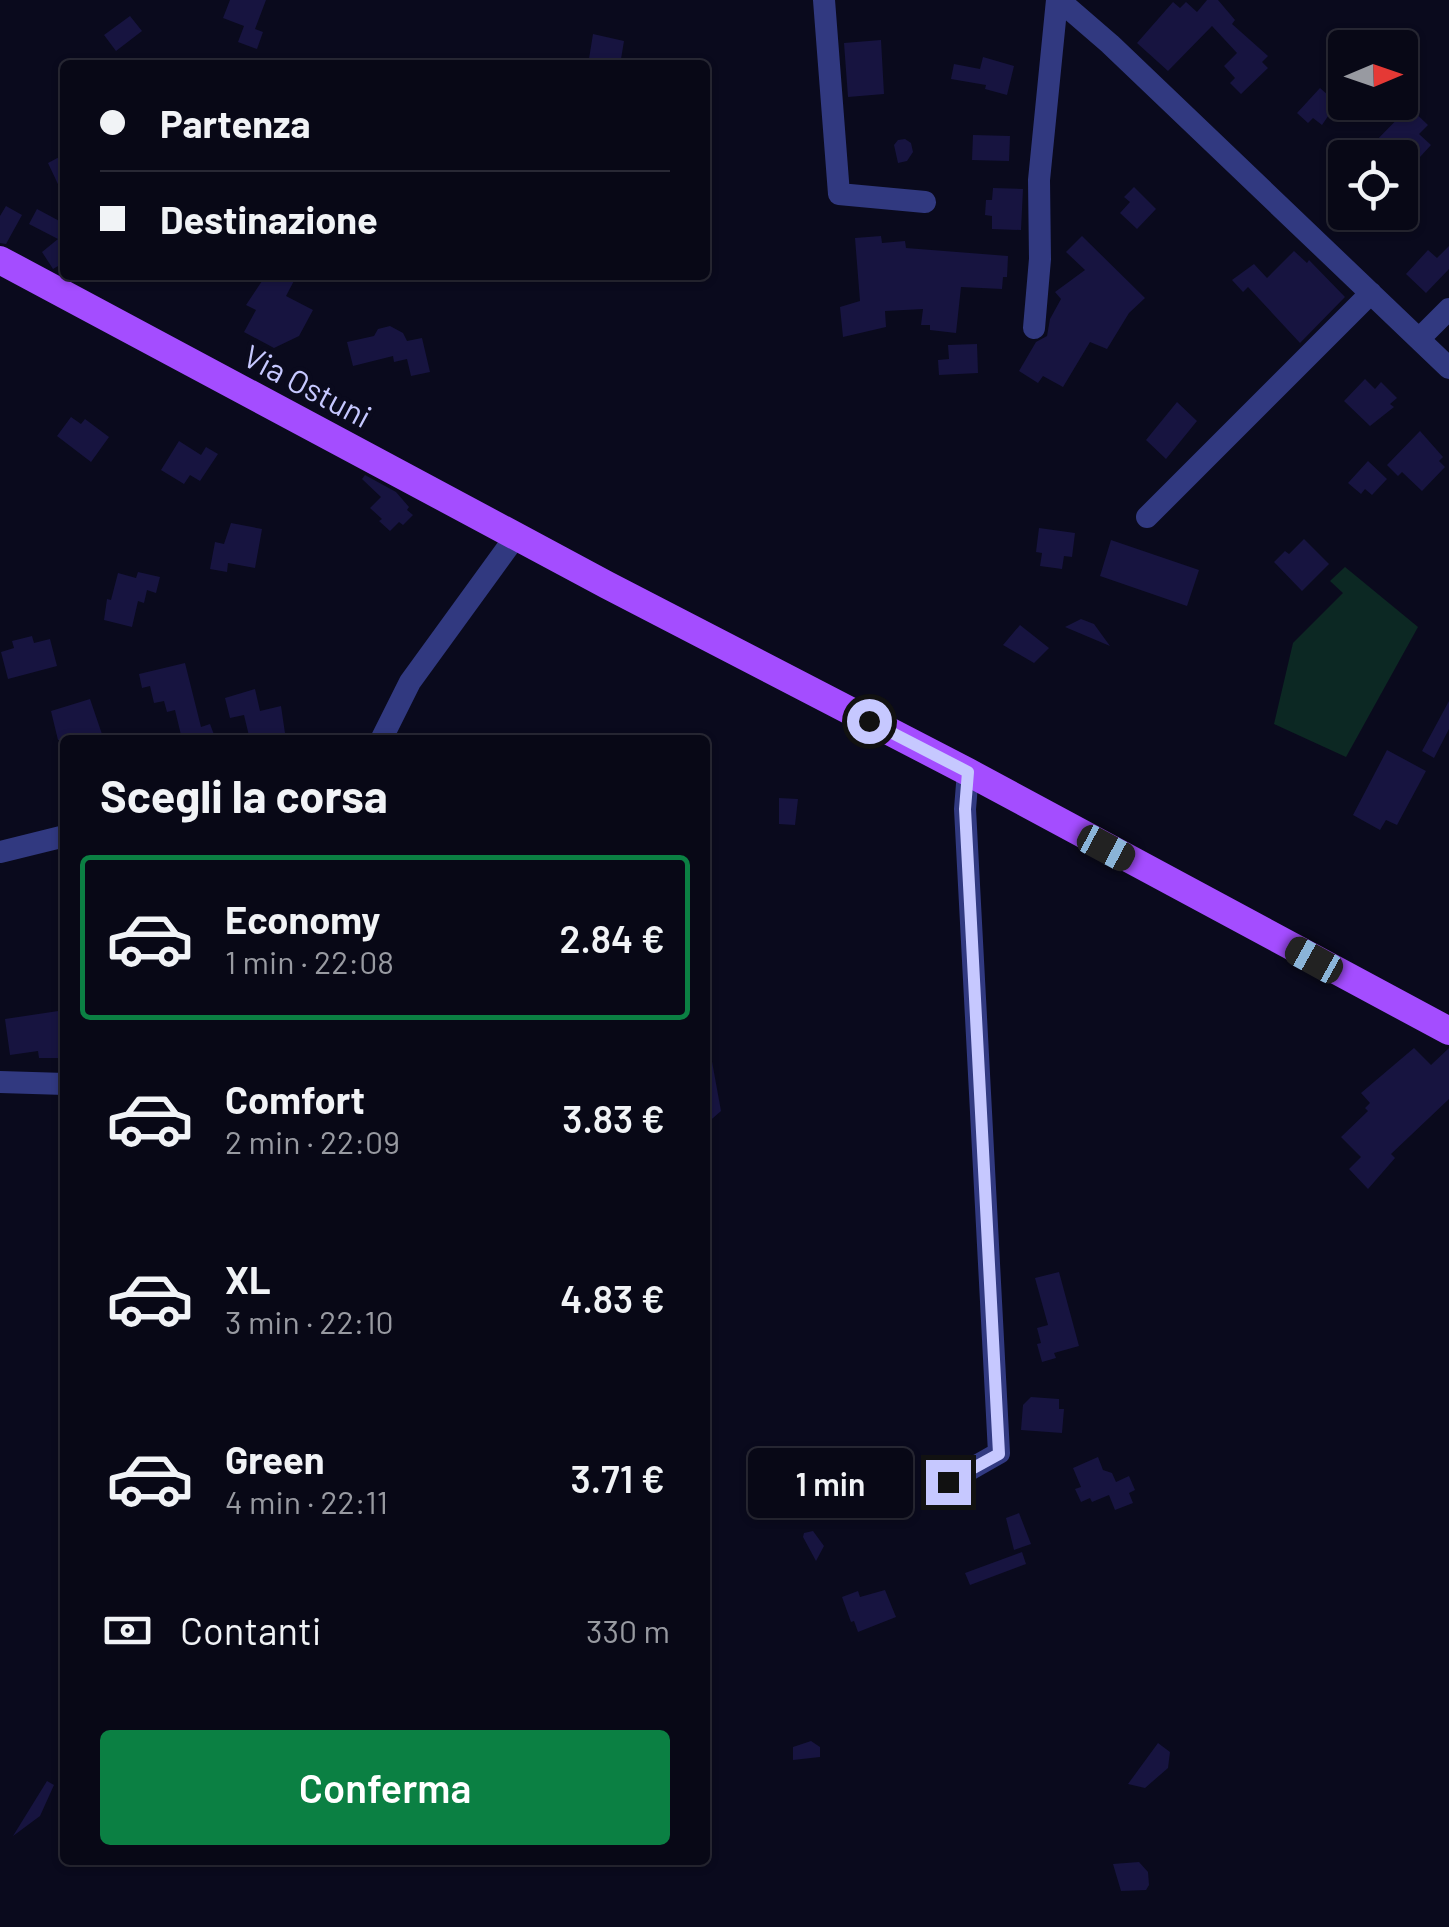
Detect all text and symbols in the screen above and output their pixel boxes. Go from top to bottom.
north arrow [1328,30,1418,120]
map controls [1328,30,1418,230]
text: Partenza [160,100,311,146]
button: locate [1328,140,1418,230]
text: Destinazione [160,196,378,242]
street label: Via Ostuni [238,336,378,434]
route start [847,699,892,744]
text: Scegli la corsa [100,768,388,822]
car [1072,821,1140,875]
icon: car [105,893,195,983]
text: Economy [225,896,380,942]
text: 2.84 € [559,915,665,961]
car [1280,932,1348,988]
text: 1 min · 22:08 [225,942,394,980]
icon: car [105,1073,195,1163]
text: Comfort [225,1076,365,1122]
text: 3.83 € [562,1095,665,1141]
text: 2 min · 22:09 [225,1122,400,1160]
icon: car [105,1253,195,1343]
text: XL [225,1256,271,1302]
text: 4.83 € [560,1275,665,1321]
text: 3 min · 22:10 [225,1302,394,1340]
icon: car [105,1433,195,1523]
text: Green [225,1436,325,1482]
callout: 1 min [748,1447,913,1517]
text: 3.71 € [571,1455,665,1501]
route end [926,1460,971,1505]
text: 1 min [796,1464,865,1502]
text: 4 min · 22:11 [225,1482,388,1520]
icon: cash [100,1603,155,1658]
text: Contanti [180,1607,321,1653]
text: 330 m [586,1611,670,1649]
button: Conferma [100,1730,670,1845]

